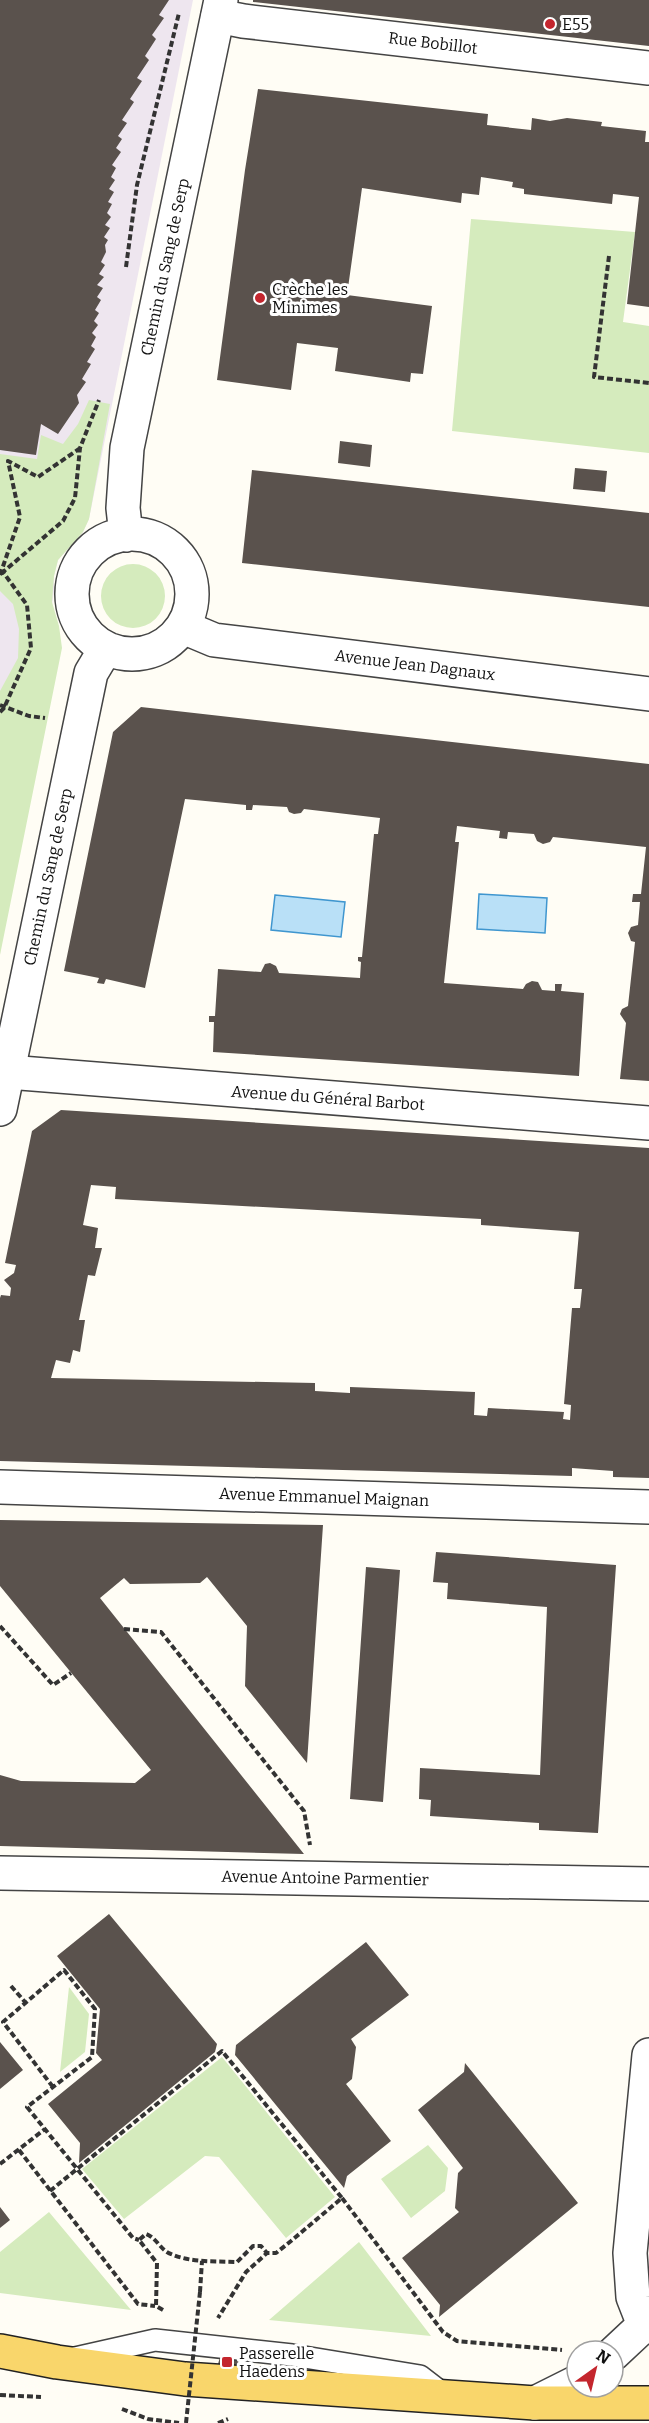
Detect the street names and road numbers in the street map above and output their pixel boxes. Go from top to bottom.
street label: Rue Bobillot [387,28,479,58]
street label: Chemin du Sang de Serp [137,177,193,357]
street label: Avenue Jean Dagnaux [334,646,496,684]
street label: Chemin du Sang de Serp [20,787,76,967]
street label: Avenue du Général Barbot [230,1082,426,1114]
street label: Avenue Emmanuel Maignan [219,1484,429,1510]
street label: Avenue Antoine Parmentier [221,1867,429,1889]

